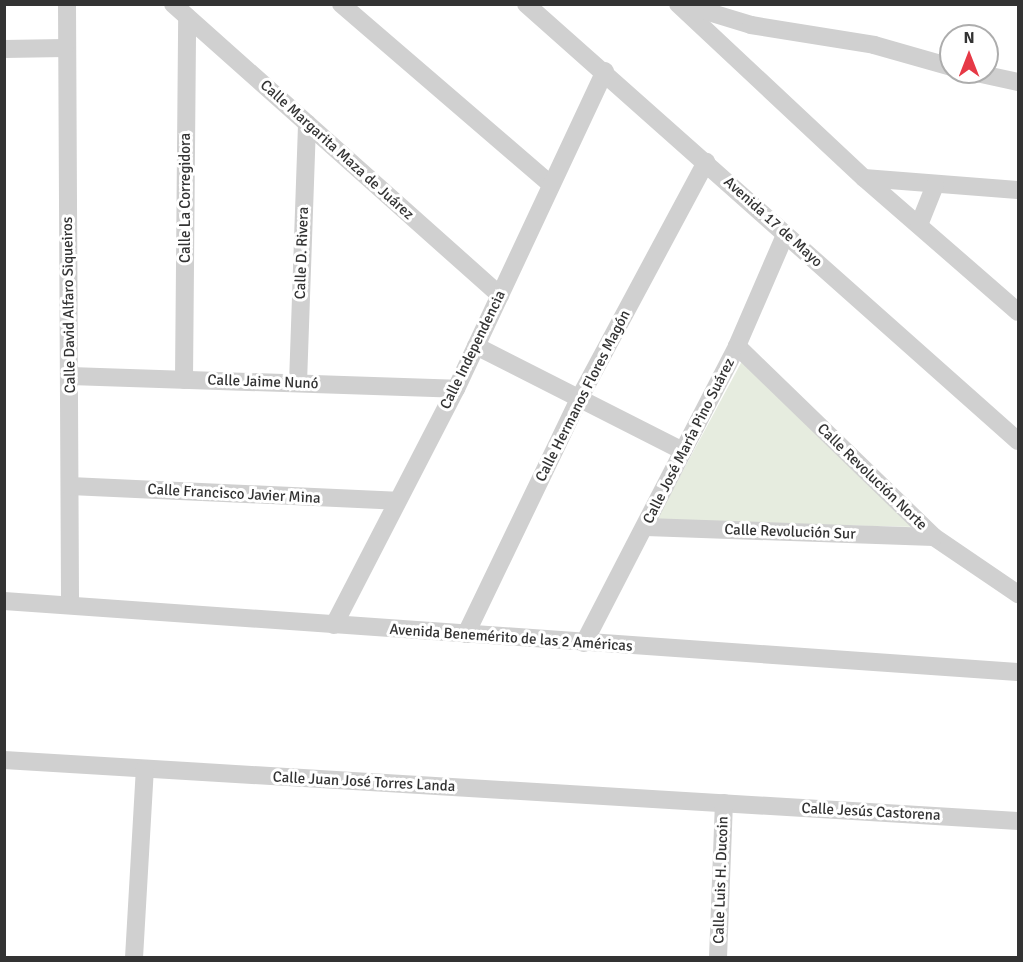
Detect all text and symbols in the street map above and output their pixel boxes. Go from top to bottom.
north arrow [939,24,999,84]
text: N [963,28,975,48]
street label: Calle Margarita Maza de Juárez [256,76,418,224]
street label: Calle La Corregidora [177,133,195,263]
street label: Avenida 17 de Mayo [720,173,826,271]
street label: Calle D. Rivera [291,206,313,300]
street label: Calle David Alfaro Siqueiros [58,216,80,394]
street label: Calle Independencia [436,288,510,412]
street label: Calle Hermanos Flores Magón [532,307,634,485]
street label: Calle José María Pino Suárez [639,355,739,527]
street label: Calle Jaime Nunó [207,371,319,393]
street label: Calle Revolución Norte [813,420,931,534]
street label: Calle Francisco Javier Mina [147,480,321,508]
street label: Calle Revolución Sur [724,521,856,543]
street label: Avenida Benemérito de las 2 Américas [389,621,633,655]
street label: Calle Juan José Torres Landa [272,768,456,796]
street label: Calle Jesús Castorena [801,799,941,825]
street label: Calle Luis H. Ducoin [710,816,732,944]

